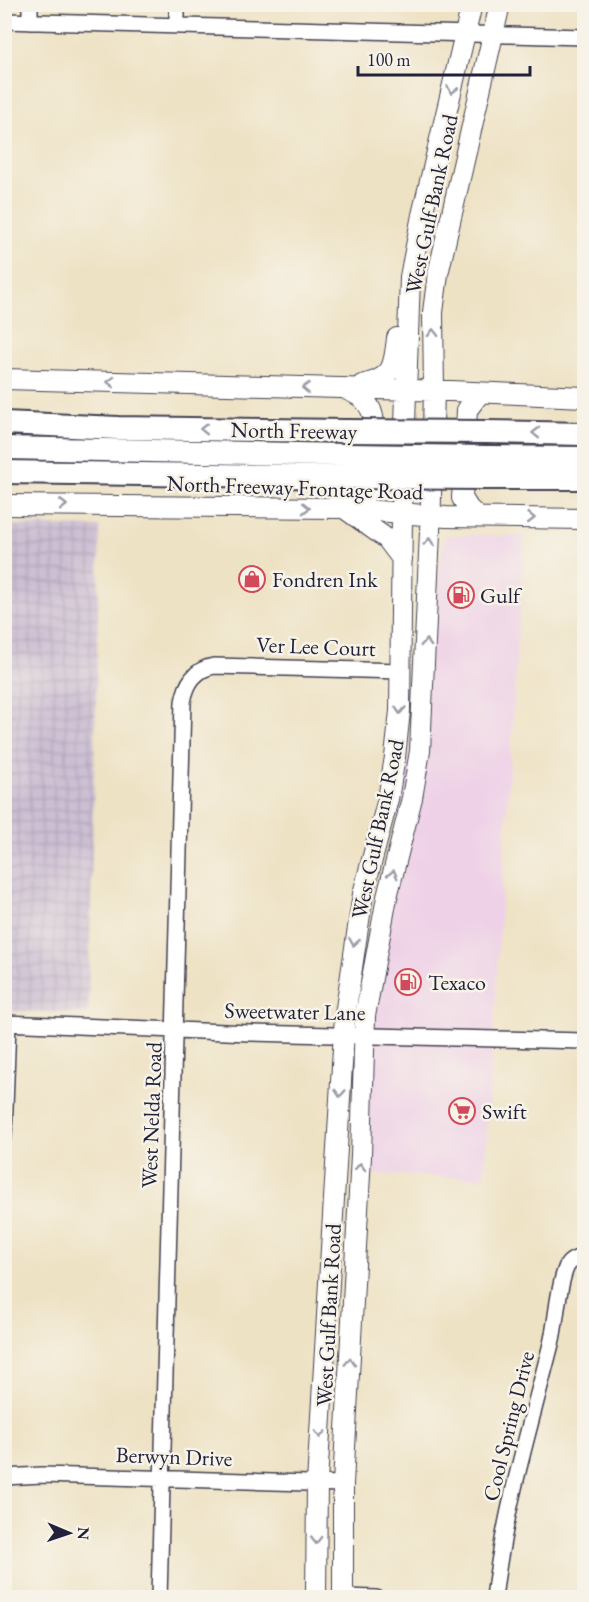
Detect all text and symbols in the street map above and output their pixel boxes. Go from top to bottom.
scale bar [358,39,530,77]
text: 100 m [367,48,411,71]
one-way arrow [446,85,459,95]
street label: West Gulf Bank Road [398,111,465,297]
one-way arrow [427,329,440,338]
one-way arrow [107,376,116,389]
one-way arrow [301,381,310,394]
street label: North Freeway [230,415,358,446]
one-way arrow [199,423,208,436]
one-way arrow [531,427,540,439]
street label: North Freeway Frontage Road [166,469,425,506]
one-way arrow [58,499,67,511]
one-way arrow [302,502,311,514]
one-way arrow [527,511,536,524]
one-way arrow [422,537,435,547]
shop icon: Fondren Ink [237,564,267,594]
place label: Fondren Ink [272,565,378,594]
fuel station icon: Gulf [446,580,476,610]
place label: Gulf [480,581,523,610]
street label: Ver Lee Court [256,630,376,663]
one-way arrow [420,638,432,647]
one-way arrow [393,706,406,715]
street label: West Gulf Bank Road [344,736,411,922]
one-way arrow [386,869,398,879]
one-way arrow [349,938,361,947]
fuel station icon: Texaco [393,967,423,997]
place label: Texaco [428,968,486,997]
street label: Sweetwater Lane [224,996,366,1027]
street label: West Nelda Road [134,1040,169,1189]
one-way arrow [333,1088,346,1097]
supermarket icon: Swift [447,1096,477,1126]
place label: Swift [482,1097,527,1126]
one-way arrow [354,1163,367,1172]
street label: West Gulf Bank Road [309,1222,348,1407]
street label: Cool Spring Drive [476,1348,541,1504]
one-way arrow [343,1358,356,1367]
one-way arrow [313,1430,326,1439]
street label: Berwyn Drive [115,1440,233,1473]
north arrow [39,1503,99,1563]
text: N [73,1527,94,1540]
one-way arrow [310,1536,322,1545]

